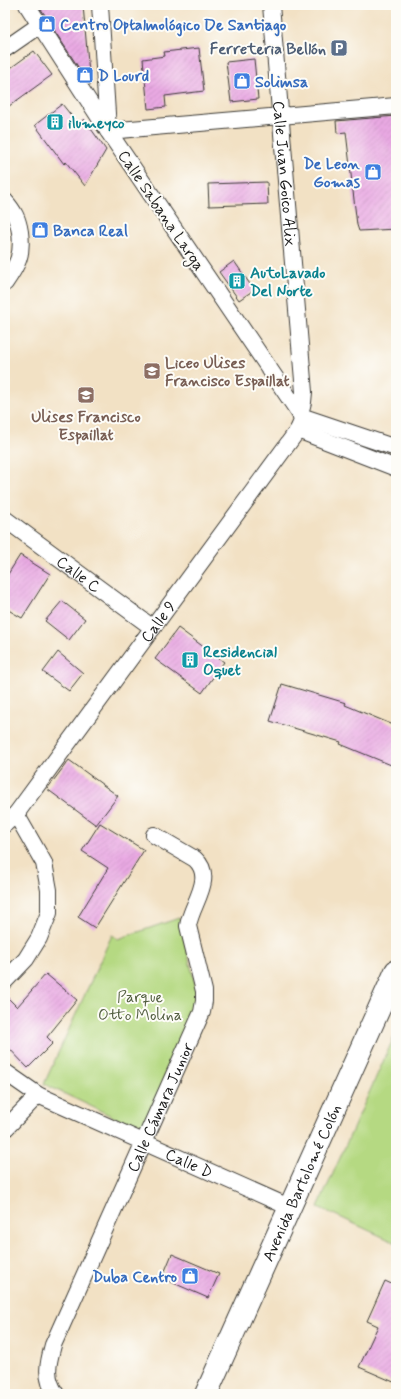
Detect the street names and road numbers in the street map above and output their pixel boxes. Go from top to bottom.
street label: Calle Juan Goico Alix [267,100,301,247]
street label: Calle Sabana Larga [112,146,209,276]
street label: Calle C [52,551,105,598]
street label: Calle 9 [136,597,181,647]
street label: Calle Cámara Junior [123,1039,199,1176]
street label: Avenida Bartolomé Colón [258,1101,347,1265]
street label: Calle D [162,1144,216,1184]

